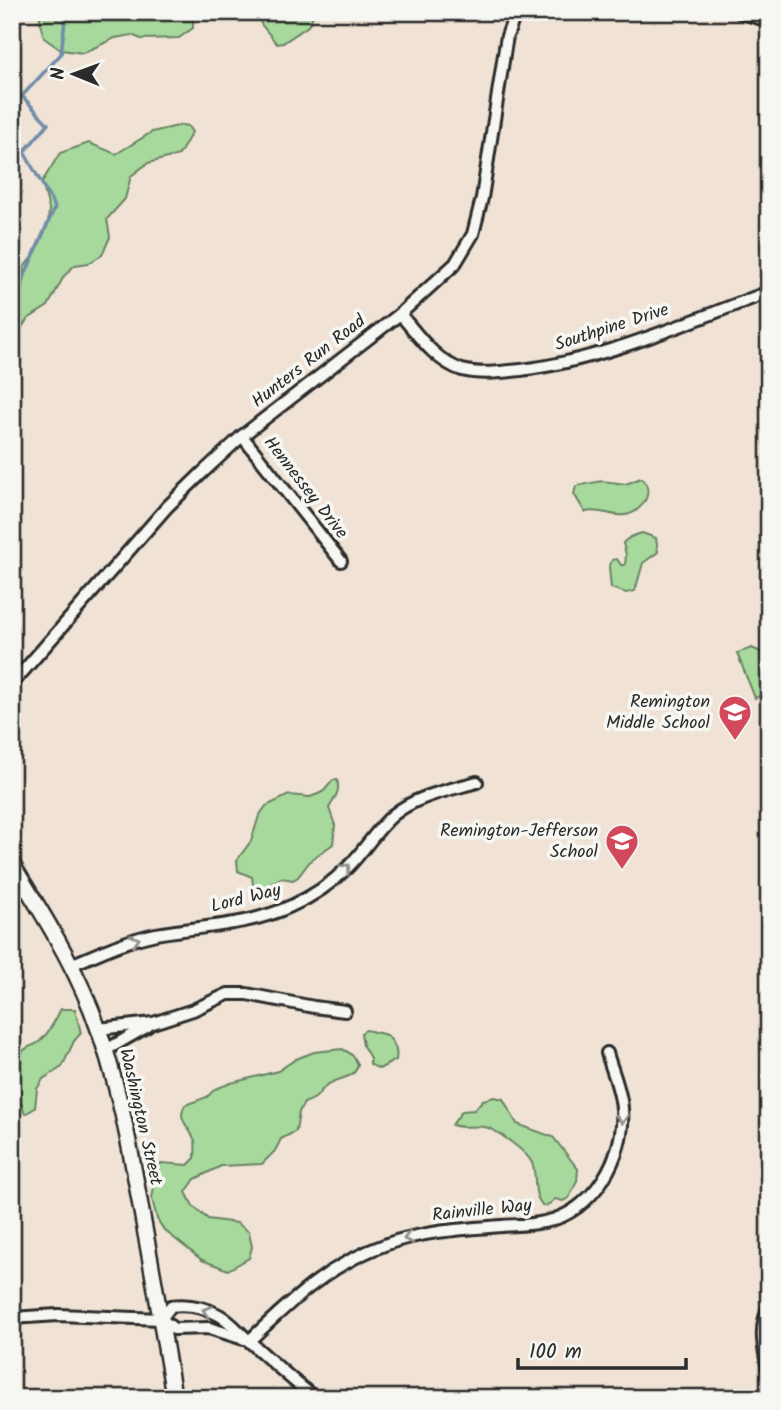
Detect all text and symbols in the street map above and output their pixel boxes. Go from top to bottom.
north arrow [38,38,108,108]
text: N [44,67,74,80]
street label: Southpine Drive [551,296,673,360]
street label: Hunters Run Road [246,307,373,416]
street label: Hennessey Drive [255,430,355,546]
place label: Remington Middle School [606,688,711,738]
school or university icon: Remington Middle School [716,693,754,742]
place label: Remington-Jefferson School [440,817,599,867]
school or university icon: Remington-Jefferson School [603,822,641,871]
one-way arrow [337,863,350,876]
street label: Lord Way [208,876,285,922]
one-way arrow [128,933,140,948]
street label: Washington Street [110,1046,170,1189]
one-way arrow [614,1113,629,1124]
street label: Rainville Way [431,1191,534,1231]
one-way arrow [403,1230,415,1244]
one-way arrow [201,1305,213,1319]
scale bar [518,1326,686,1370]
text: 100 m [529,1336,582,1369]

